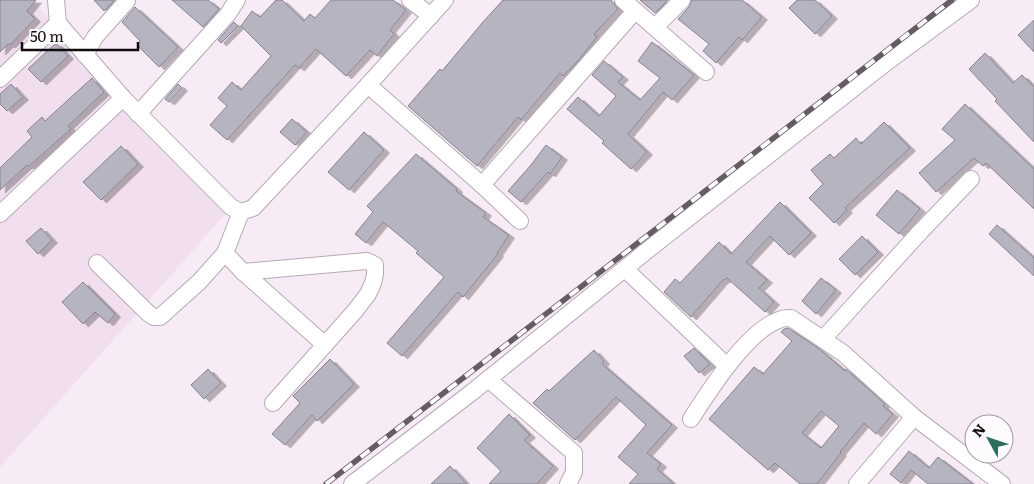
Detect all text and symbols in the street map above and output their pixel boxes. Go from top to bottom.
scale bar [22,20,139,52]
text: 50 m [30,24,64,47]
north arrow [964,414,1014,464]
text: N [967,419,990,441]

